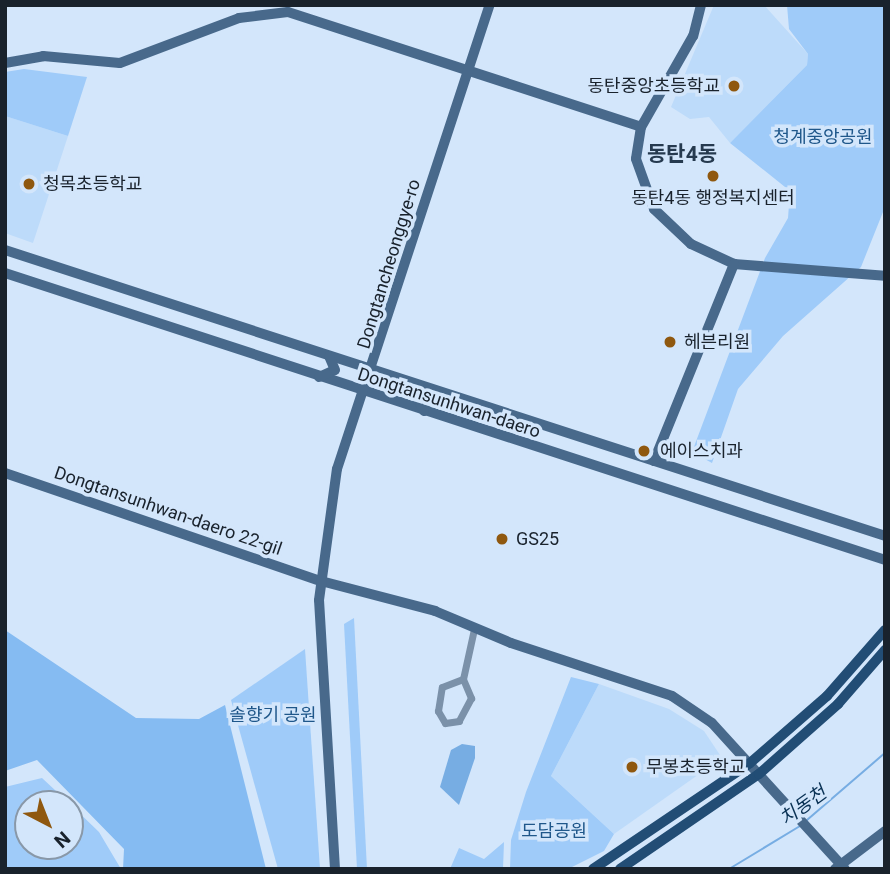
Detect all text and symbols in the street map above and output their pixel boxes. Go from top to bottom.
place label: 동탄중앙초등학교 [588,75,720,97]
marker: 동탄중앙초등학교 [726,78,742,94]
park label: 청계중앙공원 [773,126,873,148]
district label: 동탄4동 [647,141,717,167]
marker: 동탄4동 행정복지센터 [705,168,721,184]
place label: 청목초등학교 [43,173,142,195]
marker: 청목초등학교 [21,176,37,192]
street label: Dongtancheonggye-ro [353,177,425,351]
place label: 동탄4동 행정복지센터 [631,187,795,209]
place label: 헤븐리원 [684,331,750,353]
marker: 헤븐리원 [662,334,678,350]
street label: Dongtansunhwan-daero [355,363,543,443]
place label: 에이스치과 [660,440,743,462]
marker: 에이스치과 [634,441,654,461]
street label: Dongtansunhwan-daero 22-gil [51,462,285,560]
place label: GS25 [516,528,559,550]
marker: GS25 [494,531,510,547]
park label: 솔향기 공원 [229,704,317,726]
place label: 무봉초등학교 [646,756,745,778]
marker: 무봉초등학교 [624,759,640,775]
water label: 치동천 [775,781,831,831]
north arrow [14,790,84,860]
park label: 도담공원 [521,820,587,842]
text: N [49,826,75,853]

